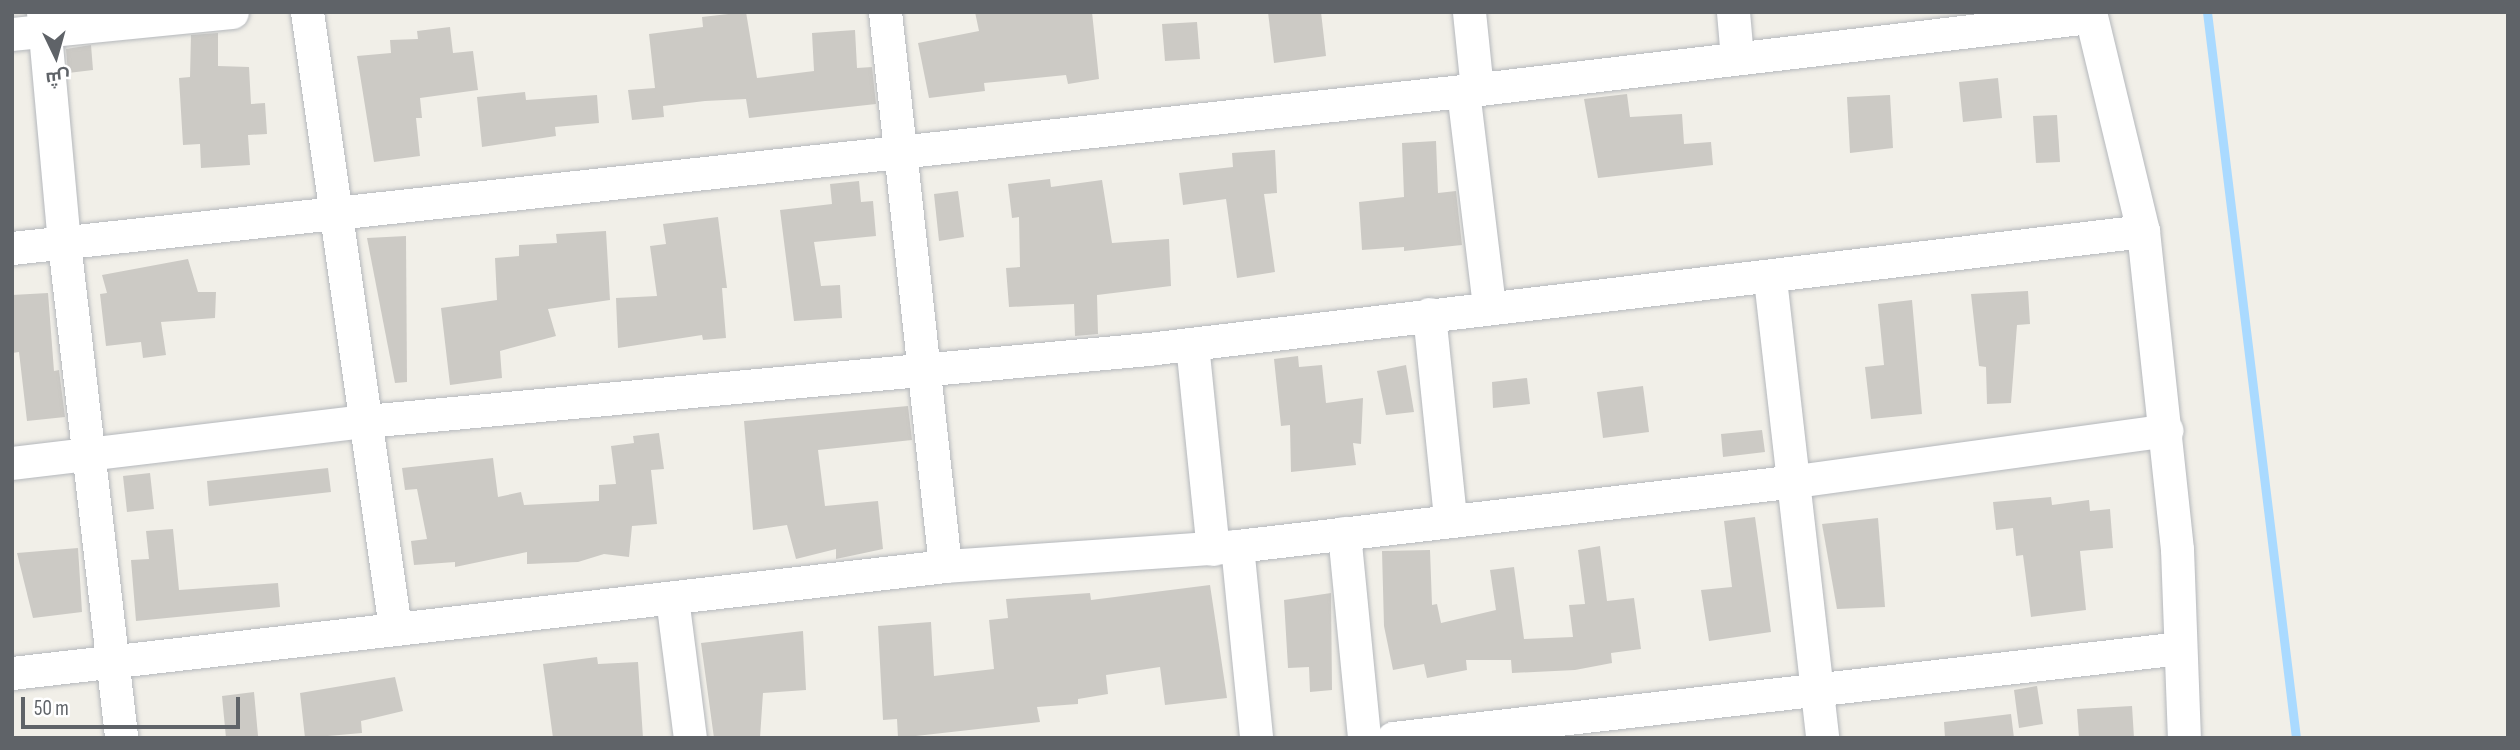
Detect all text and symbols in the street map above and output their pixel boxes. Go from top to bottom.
north arrow [21,21,91,91]
text: ش [45,65,71,90]
scale bar [24,684,243,728]
text: 50 m [34,696,69,721]

